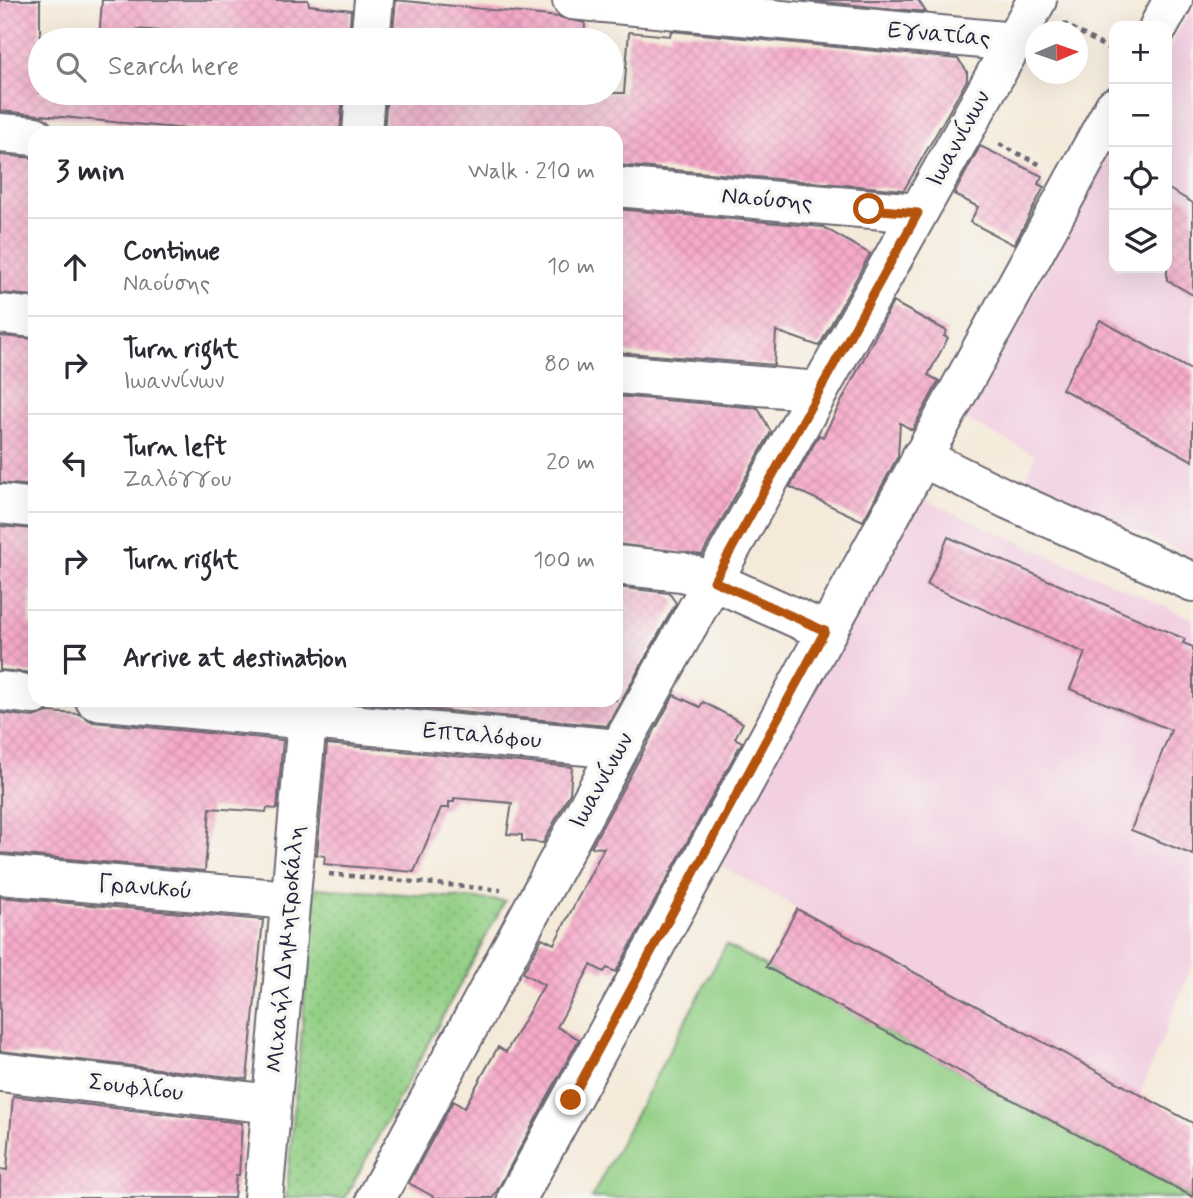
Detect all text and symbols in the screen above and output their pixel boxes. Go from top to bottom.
street label: Εγνατίας [886,15,992,55]
north arrow [1025,21,1088,84]
map controls [1109,21,1172,273]
button: + [1109,21,1172,84]
search box [28,28,623,105]
icon: search [52,48,90,86]
text: Search here [108,50,239,84]
button: − [1109,84,1172,147]
street label: Ιωαννίνων [920,85,998,193]
button: locate [1109,147,1172,210]
text: 3 min [56,152,125,191]
text: Walk · 210 m [468,157,595,187]
street label: Ναούσης [720,181,814,219]
route start [853,193,884,224]
button: layers [1109,210,1172,273]
text: Continue [123,235,220,269]
icon: ahead [56,248,94,286]
text: 10 m [547,252,595,282]
text: Ναούσης [123,269,210,299]
text: Turn right [123,333,239,367]
icon: right [56,346,94,384]
text: 80 m [544,350,595,380]
text: Ιωαννίνων [123,367,224,397]
text: Turn left [123,431,227,465]
icon: left [56,444,94,482]
text: 20 m [546,448,595,478]
text: Ζαλόγγου [123,465,231,495]
icon: right [56,542,94,580]
text: Turn right [123,544,239,578]
text: 100 m [533,546,595,576]
icon: arrive [56,640,94,678]
text: Arrive at destination [123,642,347,676]
street label: Επταλόφου [421,715,543,757]
street label: Ιωαννίνων [563,727,641,835]
street label: Μιχαήλ Δημητροκάλη [260,824,312,1074]
street label: Γρανικού [97,868,193,908]
street label: Σουφλίου [87,1067,185,1109]
route end [555,1084,586,1115]

